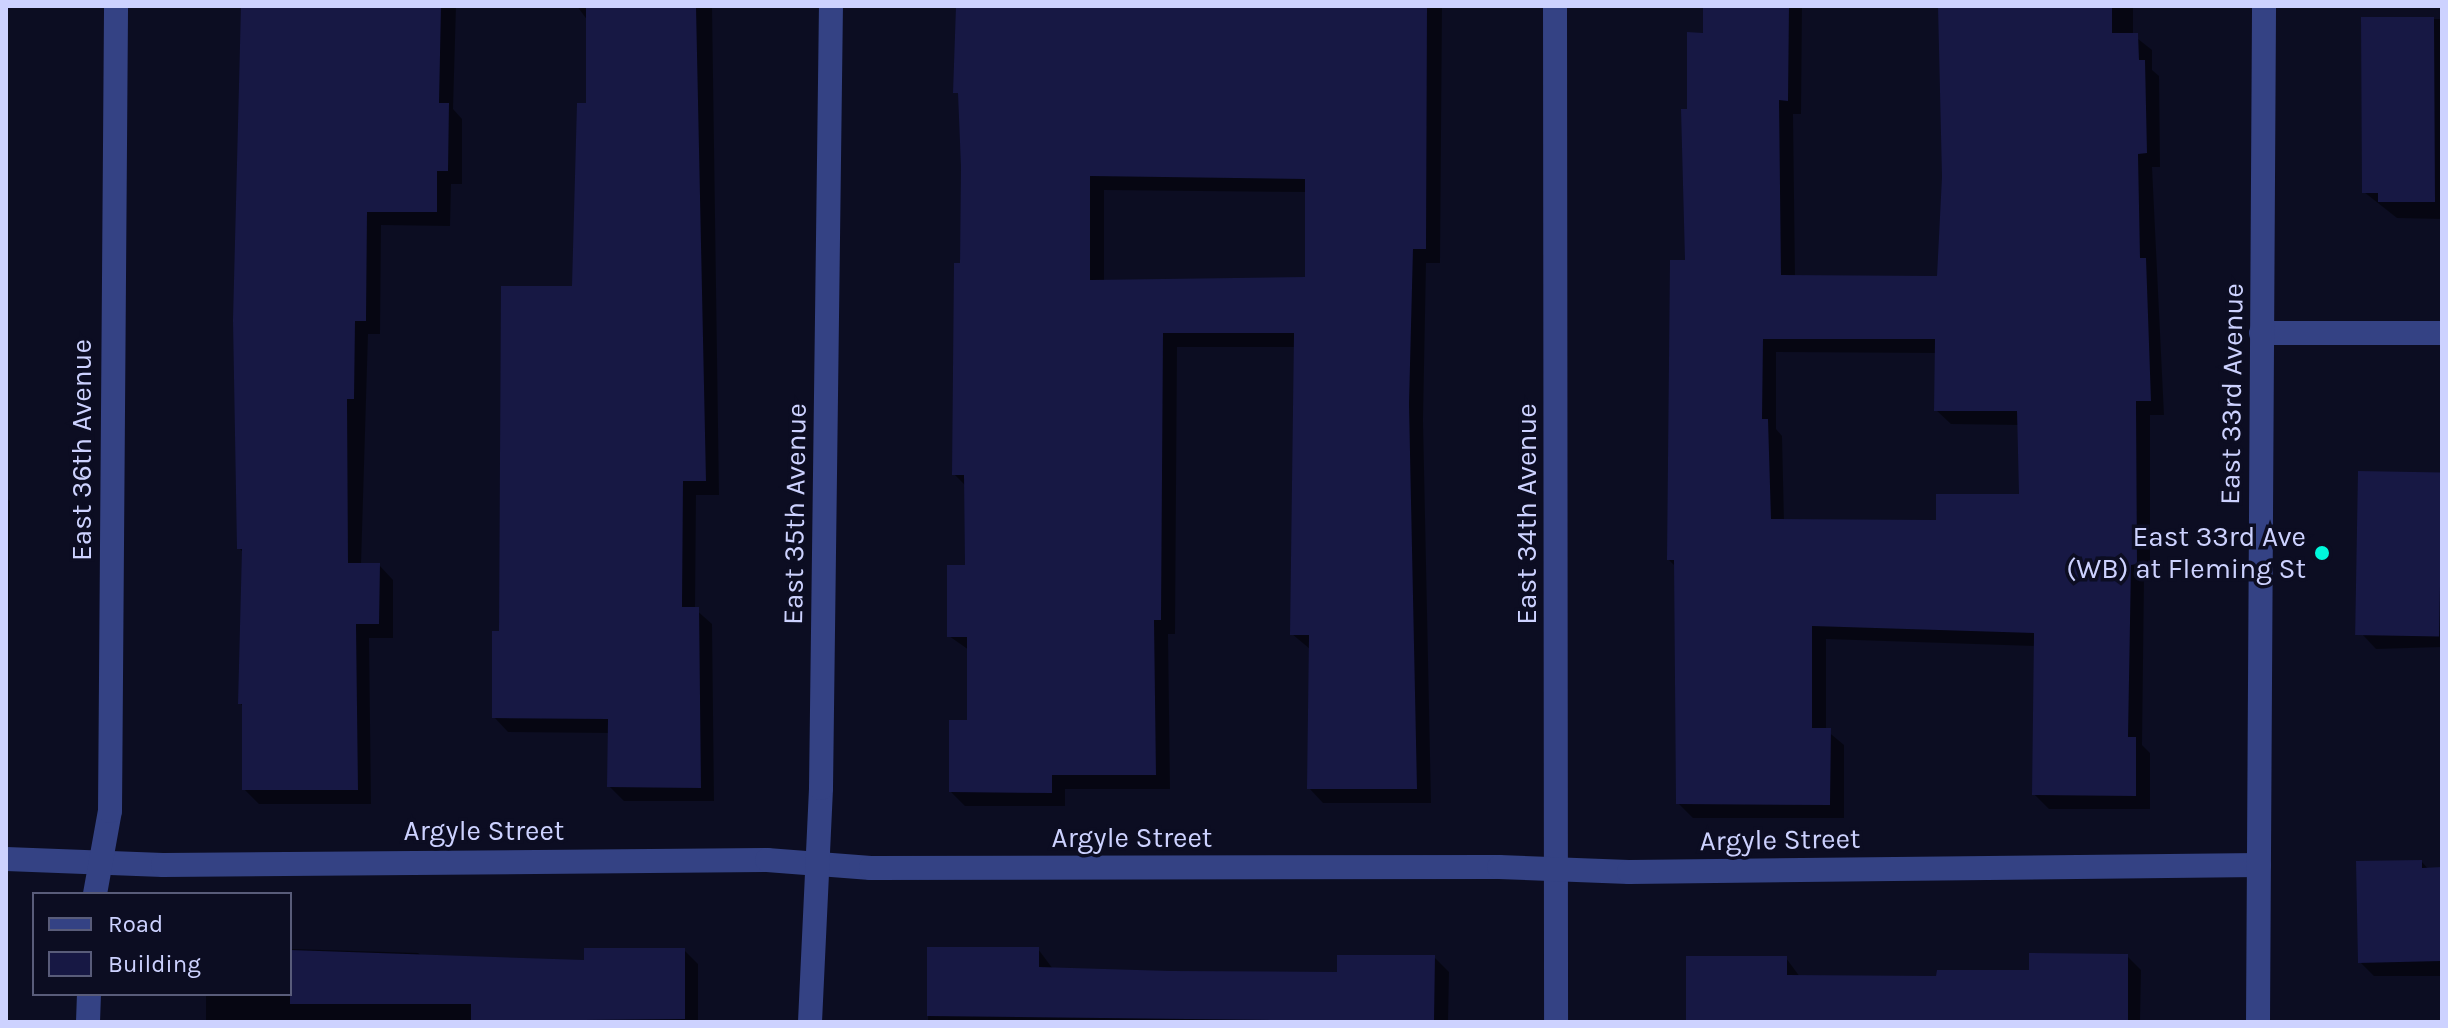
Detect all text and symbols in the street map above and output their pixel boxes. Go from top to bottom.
street label: East 33rd Avenue [2213,283,2251,505]
street label: East 36th Avenue [65,339,99,561]
street label: East 35th Avenue [776,403,814,625]
street label: East 34th Avenue [1510,403,1544,625]
place label: East 33rd Ave (WB) at Fleming St [2066,520,2306,586]
marker: East 33rd Ave (WB) at Fleming St [2313,544,2331,562]
street label: Argyle Street [404,814,564,848]
street label: Argyle Street [1052,821,1212,855]
street label: Argyle Street [1699,822,1861,858]
legend [32,892,292,996]
text: Road [108,910,163,938]
text: Building [108,950,201,978]

